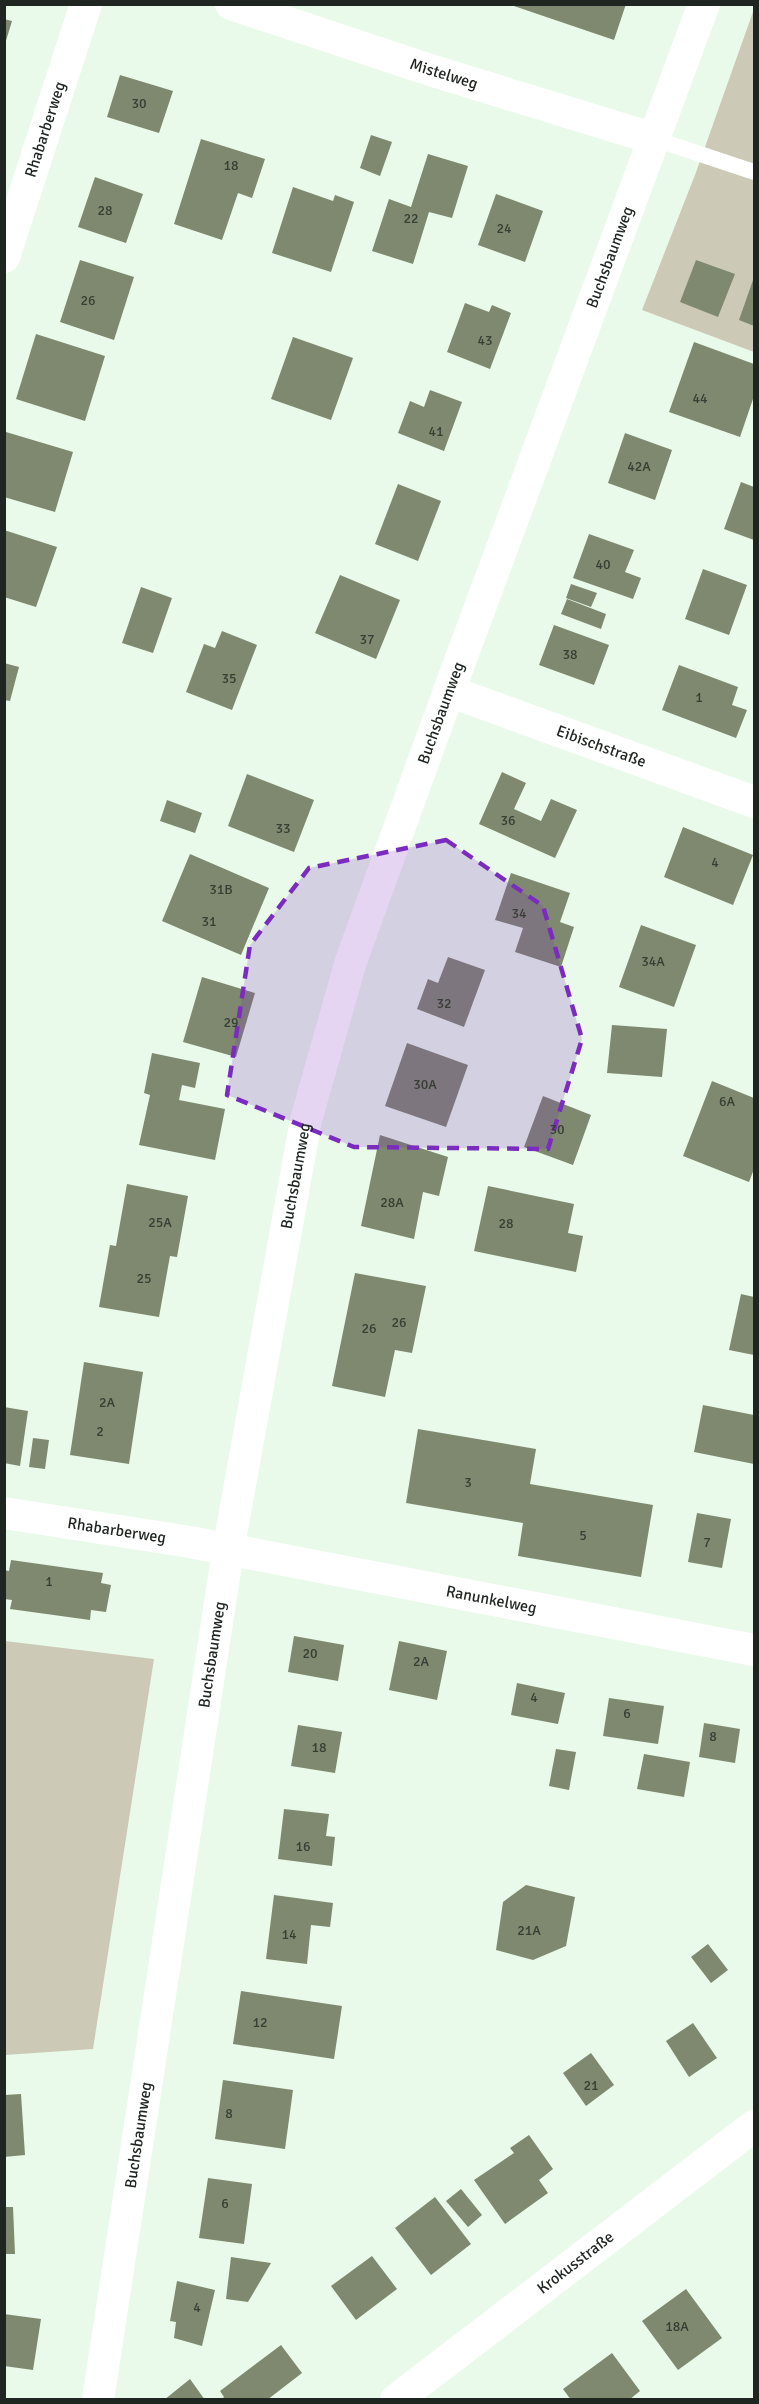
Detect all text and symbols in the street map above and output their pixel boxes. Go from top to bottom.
street label: Mistelweg [407,54,480,94]
street label: Rhabarberweg [20,79,70,180]
house number: 30 [131,95,147,112]
house number: 18 [223,157,239,174]
house number: 28 [97,202,113,219]
street label: Buchsbaumweg [582,203,638,311]
house number: 22 [403,210,419,227]
house number: 24 [496,220,512,237]
house number: 26 [80,292,96,309]
house number: 43 [477,332,493,349]
house number: 44 [692,390,708,407]
house number: 41 [428,423,444,440]
house number: 42A [627,458,651,475]
house number: 40 [595,556,611,573]
house number: 37 [359,631,375,648]
house number: 38 [562,646,578,663]
street label: Buchsbaumweg [413,659,469,767]
house number: 35 [221,670,237,687]
house number: 1 [695,689,703,706]
street label: Eibischstraße [554,721,649,772]
house number: 36 [500,812,516,829]
house number: 33 [275,820,291,837]
house number: 4 [711,854,719,871]
house number: 31B [209,881,233,898]
house number: 34 [511,905,527,922]
house number: 31 [201,913,217,930]
house number: 34A [641,953,665,970]
house number: 32 [436,995,452,1012]
house number: 29 [223,1014,239,1031]
house number: 30A [413,1076,437,1093]
house number: 6A [719,1093,735,1110]
street label: Buchsbaumweg [276,1121,315,1231]
house number: 30 [549,1121,565,1138]
house number: 28A [380,1194,404,1211]
house number: 25A [148,1214,172,1231]
house number: 28 [498,1215,514,1232]
house number: 25 [136,1270,152,1287]
house number: 26 [391,1314,407,1331]
house number: 26 [361,1320,377,1337]
house number: 2A [99,1394,115,1411]
house number: 2 [96,1423,104,1440]
house number: 3 [464,1474,472,1491]
street label: Rhabarberweg [66,1513,167,1548]
house number: 5 [579,1527,587,1544]
house number: 7 [703,1534,711,1551]
house number: 1 [45,1573,53,1590]
street label: Ranunkelweg [444,1581,538,1618]
street label: Buchsbaumweg [194,1600,230,1709]
house number: 20 [302,1645,318,1662]
house number: 2A [413,1653,429,1670]
house number: 4 [530,1689,538,1706]
house number: 6 [623,1705,631,1722]
house number: 8 [709,1728,717,1745]
house number: 18 [311,1739,327,1756]
house number: 16 [295,1838,311,1855]
house number: 21A [517,1922,541,1939]
house number: 14 [281,1926,297,1943]
house number: 12 [252,2014,268,2031]
house number: 21 [583,2077,599,2094]
street label: Buchsbaumweg [121,2081,157,2190]
house number: 8 [225,2105,233,2122]
house number: 6 [221,2195,229,2212]
street label: Krokusstraße [533,2227,618,2298]
house number: 4 [193,2299,201,2316]
house number: 18A [665,2318,689,2335]

